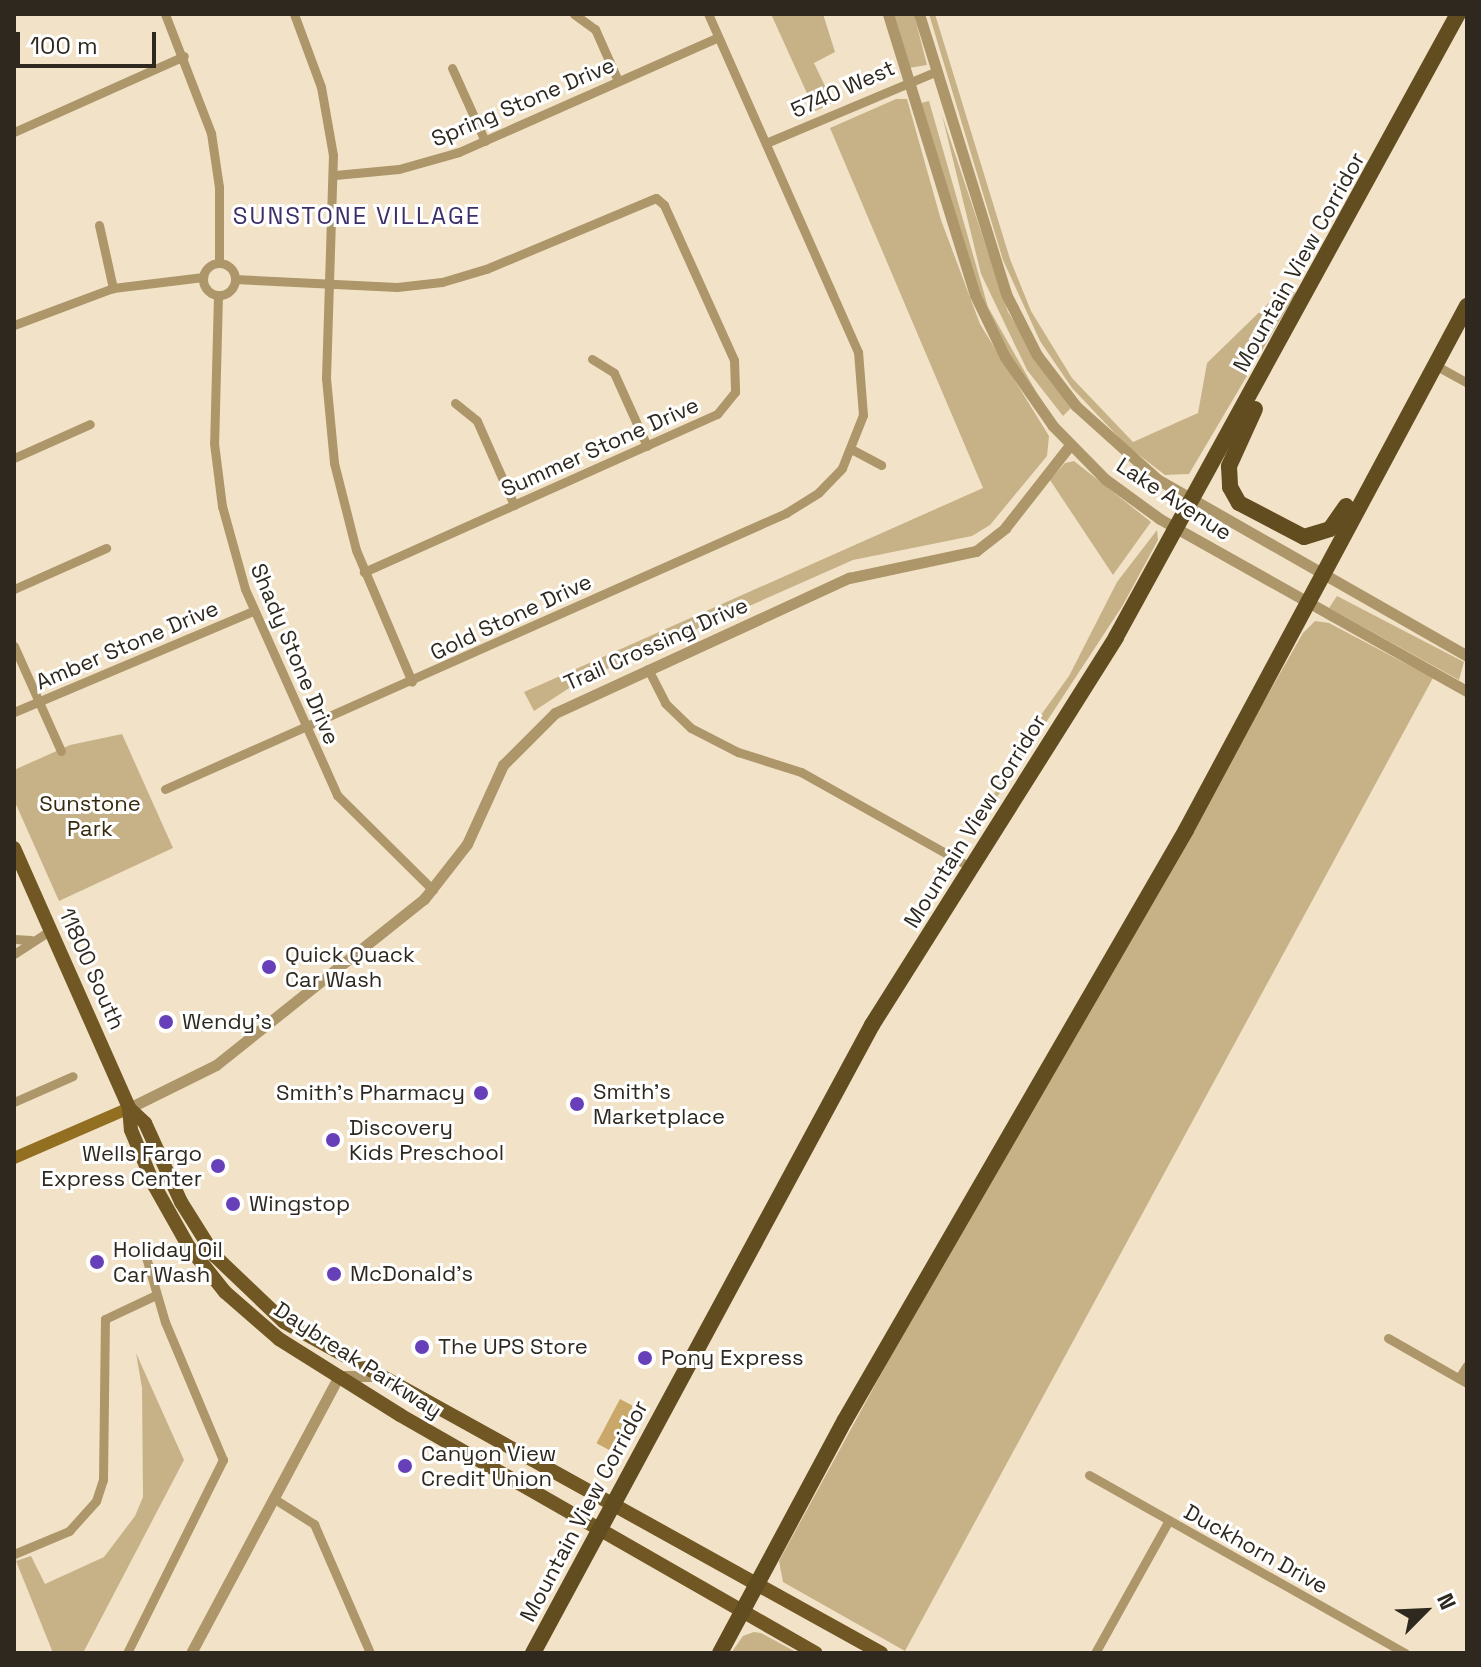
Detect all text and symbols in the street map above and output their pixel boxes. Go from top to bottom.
scale bar [20,16,160,66]
text: 100 m [30,30,98,61]
street label: Spring Stone Drive [428,52,618,152]
street label: 5740 West [787,54,899,124]
street label: Mountain View Corridor [1227,147,1371,377]
district label: SUNSTONE VILLAGE [233,202,481,230]
street label: Summer Stone Drive [497,392,703,502]
street label: Lake Avenue [1111,452,1237,546]
street label: Shady Stone Drive [245,559,345,749]
street label: Gold Stone Drive [426,568,596,666]
street label: Trail Crossing Drive [560,592,752,696]
street label: Amber Stone Drive [32,595,222,695]
street label: Mountain View Corridor [898,709,1052,933]
park label: Sunstone Park [39,790,141,842]
street label: 11800 South [53,904,131,1034]
place label: Quick Quack Car Wash [285,941,415,992]
marker: Quick Quack Car Wash [260,958,278,976]
place label: Wendy's [182,1009,272,1035]
marker: Wendy's [157,1013,175,1031]
place label: Smith's Marketplace [593,1078,725,1130]
place label: Smith's Pharmacy [276,1080,465,1106]
marker: Smith's Pharmacy [472,1084,490,1102]
marker: Smith's Marketplace [568,1095,586,1113]
place label: Discovery Kids Preschool [349,1114,504,1166]
marker: Discovery Kids Preschool [324,1131,342,1149]
place label: Wells Fargo Express Center [41,1140,202,1192]
marker: Wells Fargo Express Center [209,1157,227,1175]
place label: Wingstop [249,1191,350,1217]
marker: Wingstop [224,1195,242,1213]
place label: Holiday Oil Car Wash [113,1236,223,1288]
marker: Holiday Oil Car Wash [88,1253,106,1271]
place label: McDonald's [350,1261,473,1287]
marker: McDonald's [325,1265,343,1283]
street label: Daybreak Parkway [269,1296,447,1424]
place label: The UPS Store [438,1334,588,1360]
marker: The UPS Store [413,1338,431,1356]
place label: Pony Express [661,1345,804,1371]
marker: Pony Express [636,1349,654,1367]
street label: Mountain View Corridor [514,1396,654,1626]
place label: Canyon View Credit Union [421,1440,557,1492]
marker: Canyon View Credit Union [396,1457,414,1475]
street label: Duckhorn Drive [1180,1499,1332,1599]
north arrow [1385,1571,1465,1651]
text: N [1431,1589,1463,1614]

